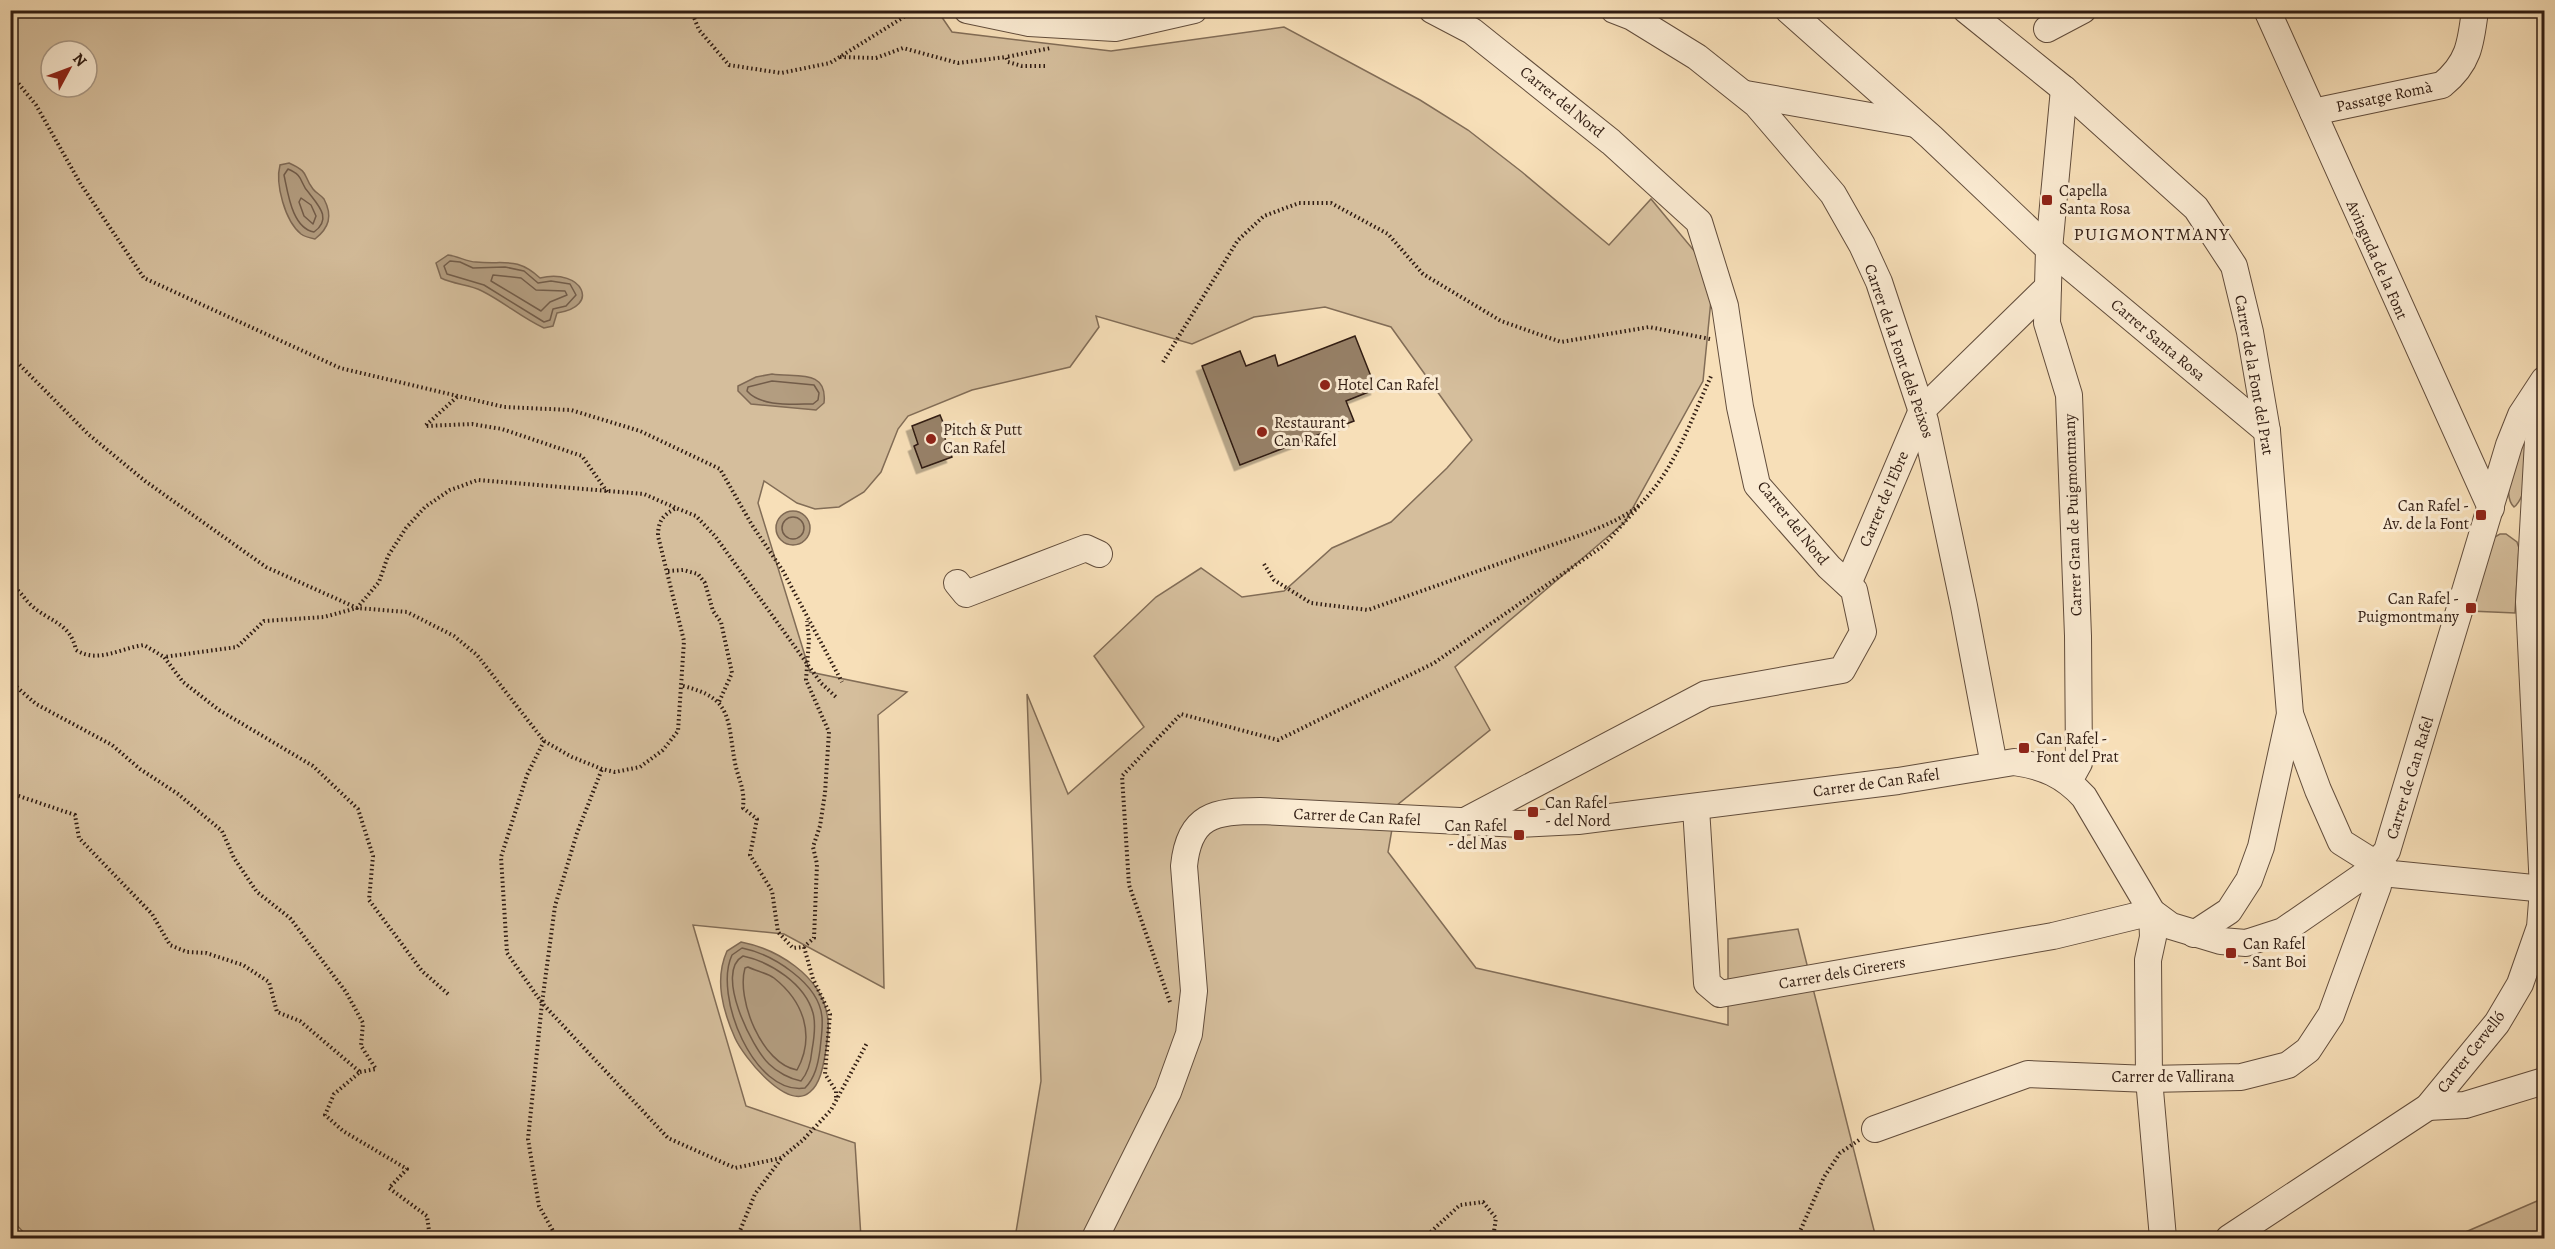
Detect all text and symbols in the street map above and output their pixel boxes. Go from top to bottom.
north arrow [39,39,99,99]
text: N [67,48,92,72]
street label: Carrer del Nord [1515,61,1609,143]
street label: Passatge Romà [2334,76,2435,118]
place label: Capella Santa Rosa [2059,180,2131,220]
marker: Capella Santa Rosa [2040,193,2054,207]
street label: Avinguda de la Font [2340,196,2413,323]
district label: PUIGMONTMANY [2074,222,2231,246]
street label: Carrer de la Font dels Peixos [1859,261,1939,441]
street label: Carrer de la Font del Prat [2229,293,2279,457]
street label: Carrer Santa Rosa [2106,294,2210,387]
place label: Hotel Can Rafel [1337,374,1439,396]
marker: Hotel Can Rafel [1318,378,1332,392]
place label: Restaurant Can Rafel [1274,412,1346,452]
street label: Carrer Gran de Puigmontmany [2058,413,2088,617]
place label: Pitch & Putt Can Rafel [943,419,1022,459]
marker: Restaurant Can Rafel [1255,425,1269,439]
marker: Pitch & Putt Can Rafel [924,432,938,446]
street label: Carrer de l'Ebre [1854,448,1914,550]
street label: Carrer del Nord [1752,476,1834,570]
place label: Can Rafel - Av. de la Font [2382,495,2469,535]
marker: Can Rafel - Av. de la Font [2474,508,2488,522]
place label: Can Rafel - Puigmontmany [2357,588,2460,628]
marker: Can Rafel - Puigmontmany [2464,601,2478,615]
street label: Carrer de Can Rafel [2381,714,2439,842]
place label: Can Rafel - Font del Prat [2036,728,2119,768]
marker: Can Rafel - Font del Prat [2017,741,2031,755]
street label: Carrer de Can Rafel [1811,763,1941,803]
place label: Can Rafel - del Nord [1545,792,1611,832]
street label: Carrer de Can Rafel [1293,803,1421,831]
marker: Can Rafel - del Nord [1526,805,1540,819]
place label: Can Rafel - del Mas [1445,815,1507,855]
marker: Can Rafel - del Mas [1512,828,1526,842]
place label: Can Rafel - Sant Boi [2243,933,2307,973]
marker: Can Rafel - Sant Boi [2224,946,2238,960]
street label: Carrer dels Cirerers [1777,951,1907,995]
street label: Carrer Cervelló [2432,1006,2510,1098]
street label: Carrer de Vallirana [2112,1066,2235,1088]

